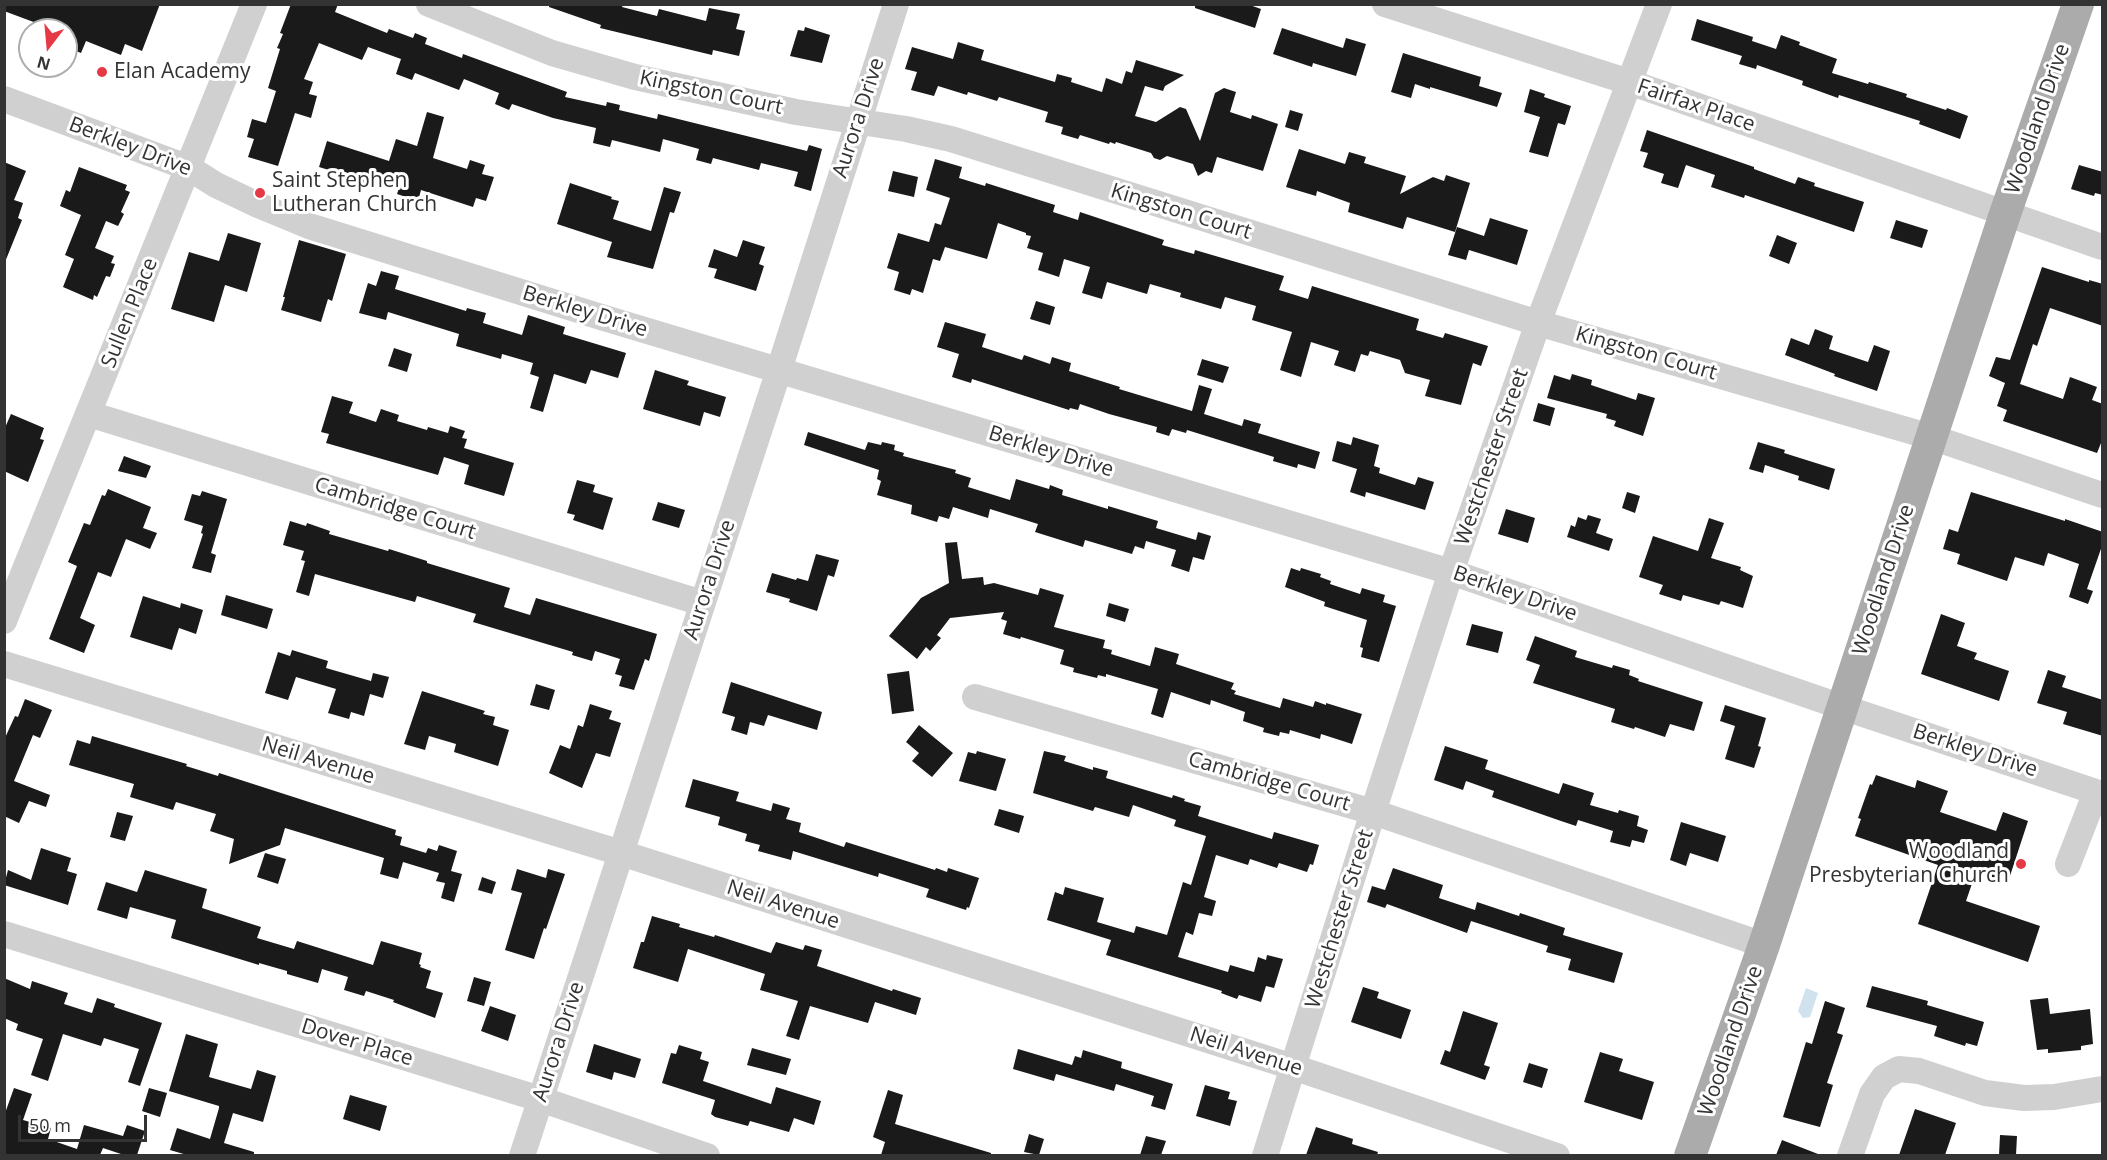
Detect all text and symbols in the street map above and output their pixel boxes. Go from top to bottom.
north arrow [18,18,78,78]
street label: Woodland Drive [2001,41,2075,197]
text: N [34,51,53,76]
street label: Aurora Drive [828,55,890,181]
place label: Elan Academy [114,59,251,85]
marker: Elan Academy [95,65,109,79]
street label: Kingston Court [637,66,785,120]
street label: Fairfax Place [1634,74,1758,138]
street label: Berkley Drive [65,112,195,182]
place label: Saint Stephen Lutheran Church [272,168,437,218]
street label: Kingston Court [1108,179,1254,245]
marker: Saint Stephen Lutheran Church [253,186,267,200]
street label: Sullen Place [96,254,164,372]
street label: Berkley Drive [519,281,651,343]
street label: Kingston Court [1572,322,1720,386]
street label: Westchester Street [1450,365,1534,549]
street label: Berkley Drive [985,421,1117,483]
street label: Cambridge Court [311,472,479,546]
street label: Woodland Drive [1848,501,1920,659]
street label: Aurora Drive [679,517,741,643]
street label: Berkley Drive [1450,561,1580,627]
street label: Berkley Drive [1910,719,2040,783]
street label: Neil Avenue [258,732,378,790]
street label: Cambridge Court [1185,747,1353,817]
street label: Westchester Street [1301,827,1379,1011]
place label: Woodland Presbyterian Church [1809,839,2009,889]
marker: Woodland Presbyterian Church [2014,857,2028,871]
street label: Neil Avenue [724,875,842,935]
street label: Woodland Drive [1694,963,1768,1119]
street label: Aurora Drive [528,979,590,1105]
street label: Dover Place [298,1014,416,1072]
street label: Neil Avenue [1187,1022,1305,1082]
scale bar [21,1103,150,1141]
text: 50 m [29,1113,71,1137]

